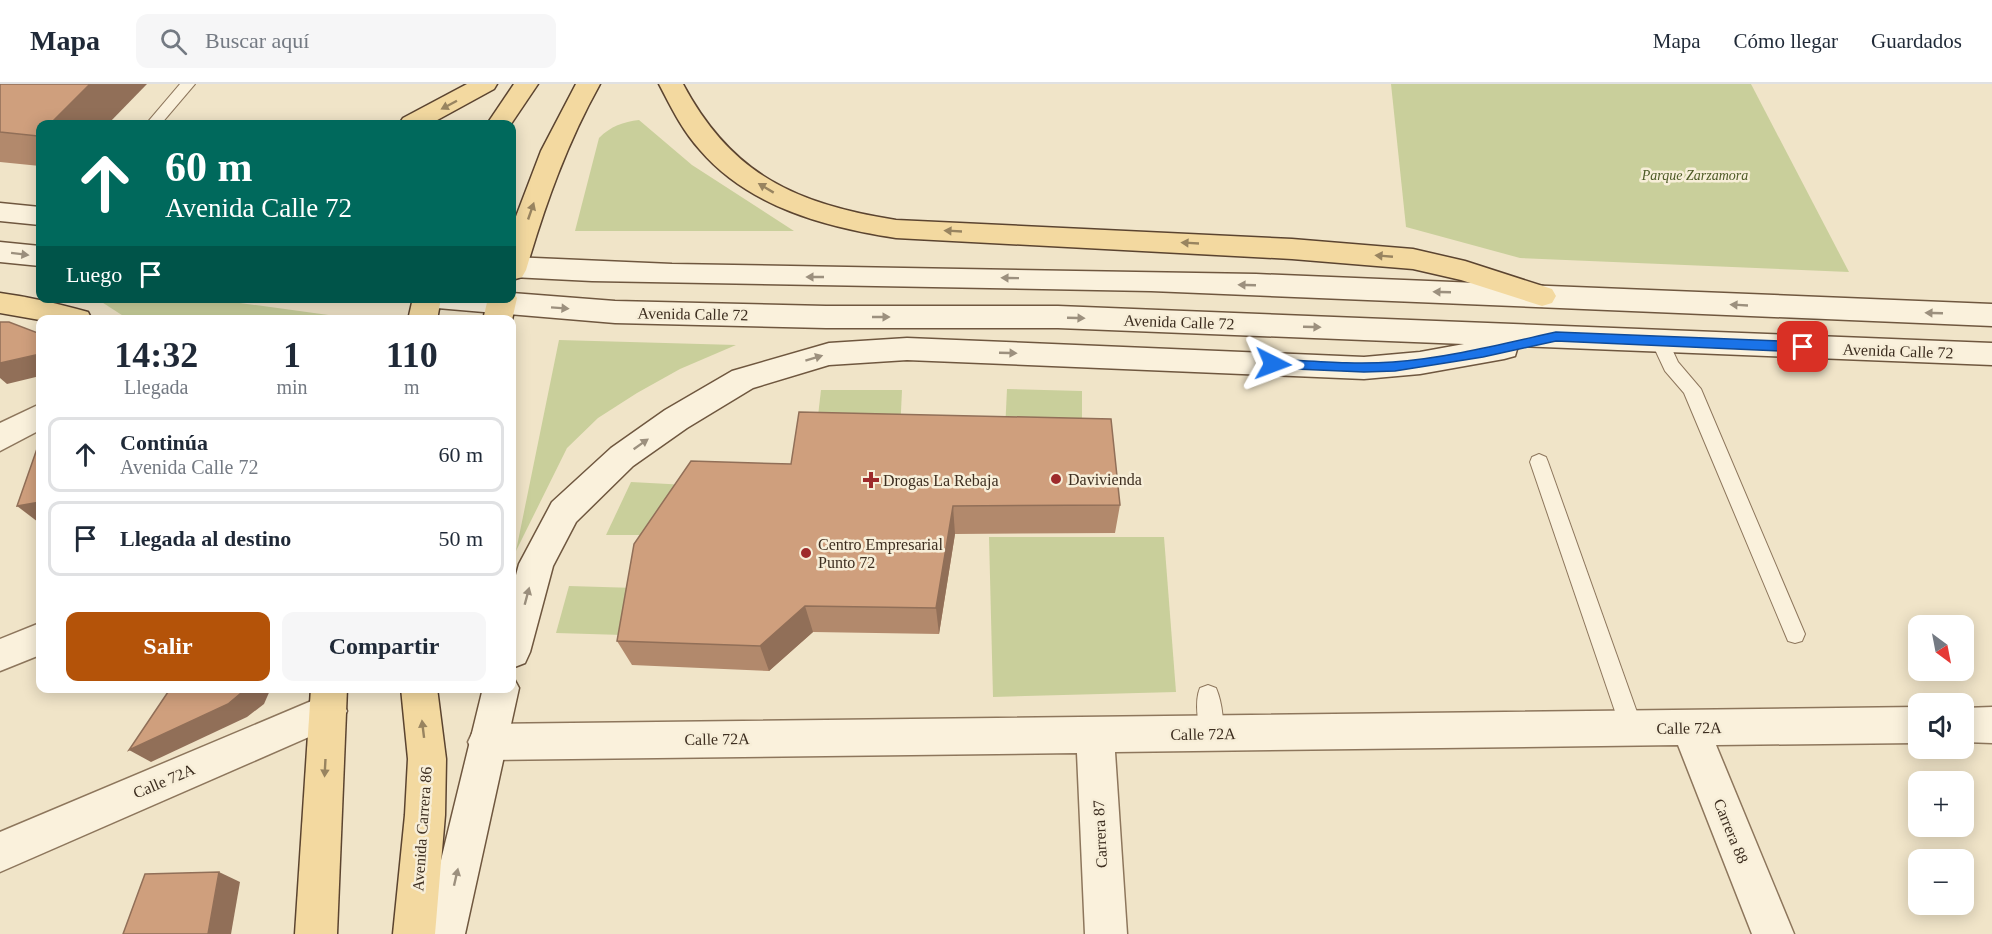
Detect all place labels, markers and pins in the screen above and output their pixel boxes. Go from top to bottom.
pin [1777,321,1828,372]
place label: Davivienda [1068,471,1142,488]
place label: Drogas La Rebaja [883,472,999,490]
marker: Davivienda [1049,472,1063,486]
marker: Drogas La Rebaja [864,473,878,487]
place label: Centro Empresarial Punto 72 [818,536,943,571]
marker: Centro Empresarial Punto 72 [799,546,813,560]

